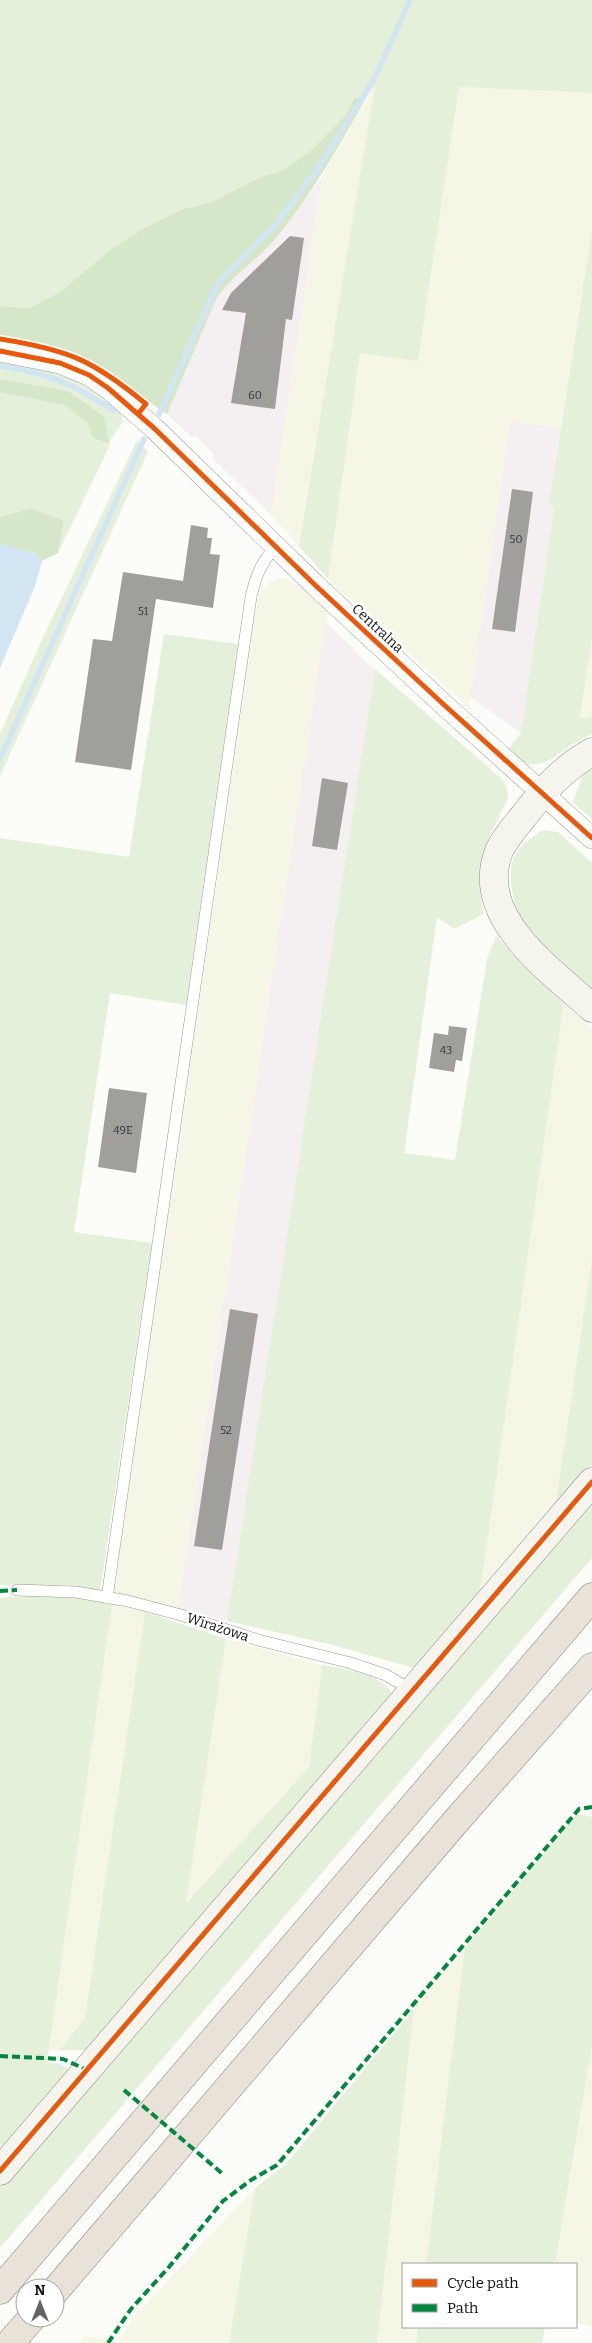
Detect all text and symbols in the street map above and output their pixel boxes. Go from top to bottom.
house number: 60 [248,389,262,402]
house number: 50 [510,533,522,546]
street label: Centralna [348,600,407,657]
house number: 51 [138,605,149,618]
house number: 43 [440,1044,452,1057]
house number: 49E [113,1124,133,1137]
house number: 52 [220,1424,232,1437]
street label: Wirażowa [185,1609,251,1646]
legend [402,2263,577,2328]
text: Cycle path [447,2274,519,2292]
north arrow [15,2278,65,2328]
text: N [35,2282,46,2299]
text: Path [447,2299,479,2317]

